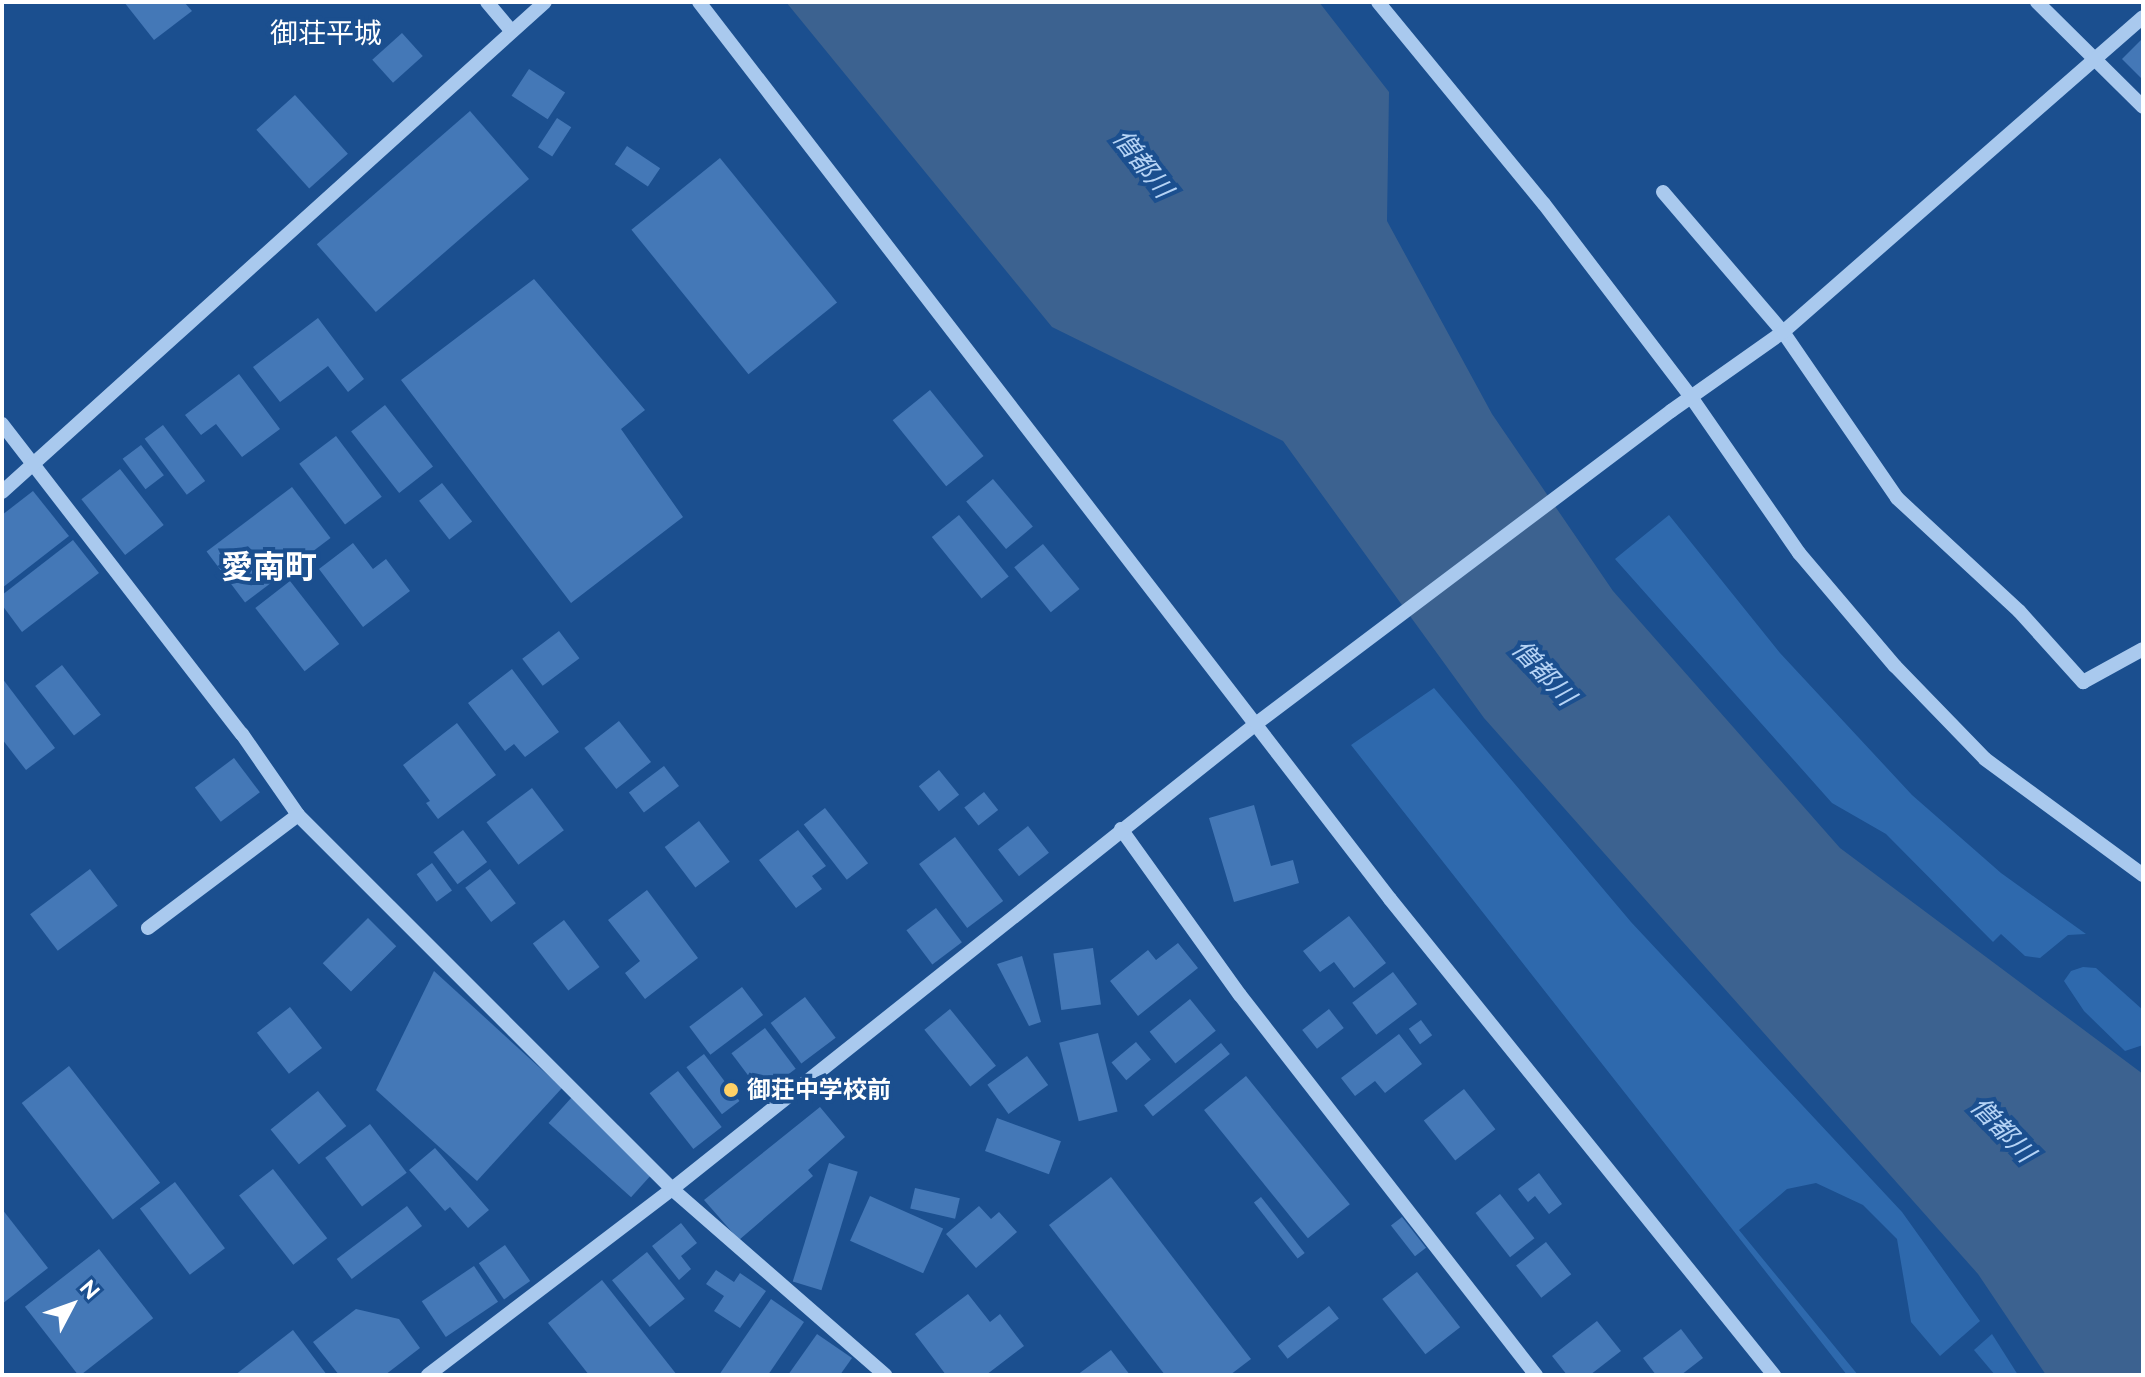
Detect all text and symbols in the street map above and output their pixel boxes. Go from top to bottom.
district label: 御荘平城 [270,17,382,51]
water label: 僧都川 [1106,124,1178,204]
district label: 愛南町 [221,548,317,586]
water label: 僧都川 [1505,634,1581,712]
place label: 御荘中学校前 [747,1076,891,1104]
marker: 御荘中学校前 [722,1081,740,1099]
water label: 僧都川 [1964,1091,2040,1169]
north arrow [32,1265,112,1345]
text: N [75,1274,105,1304]

